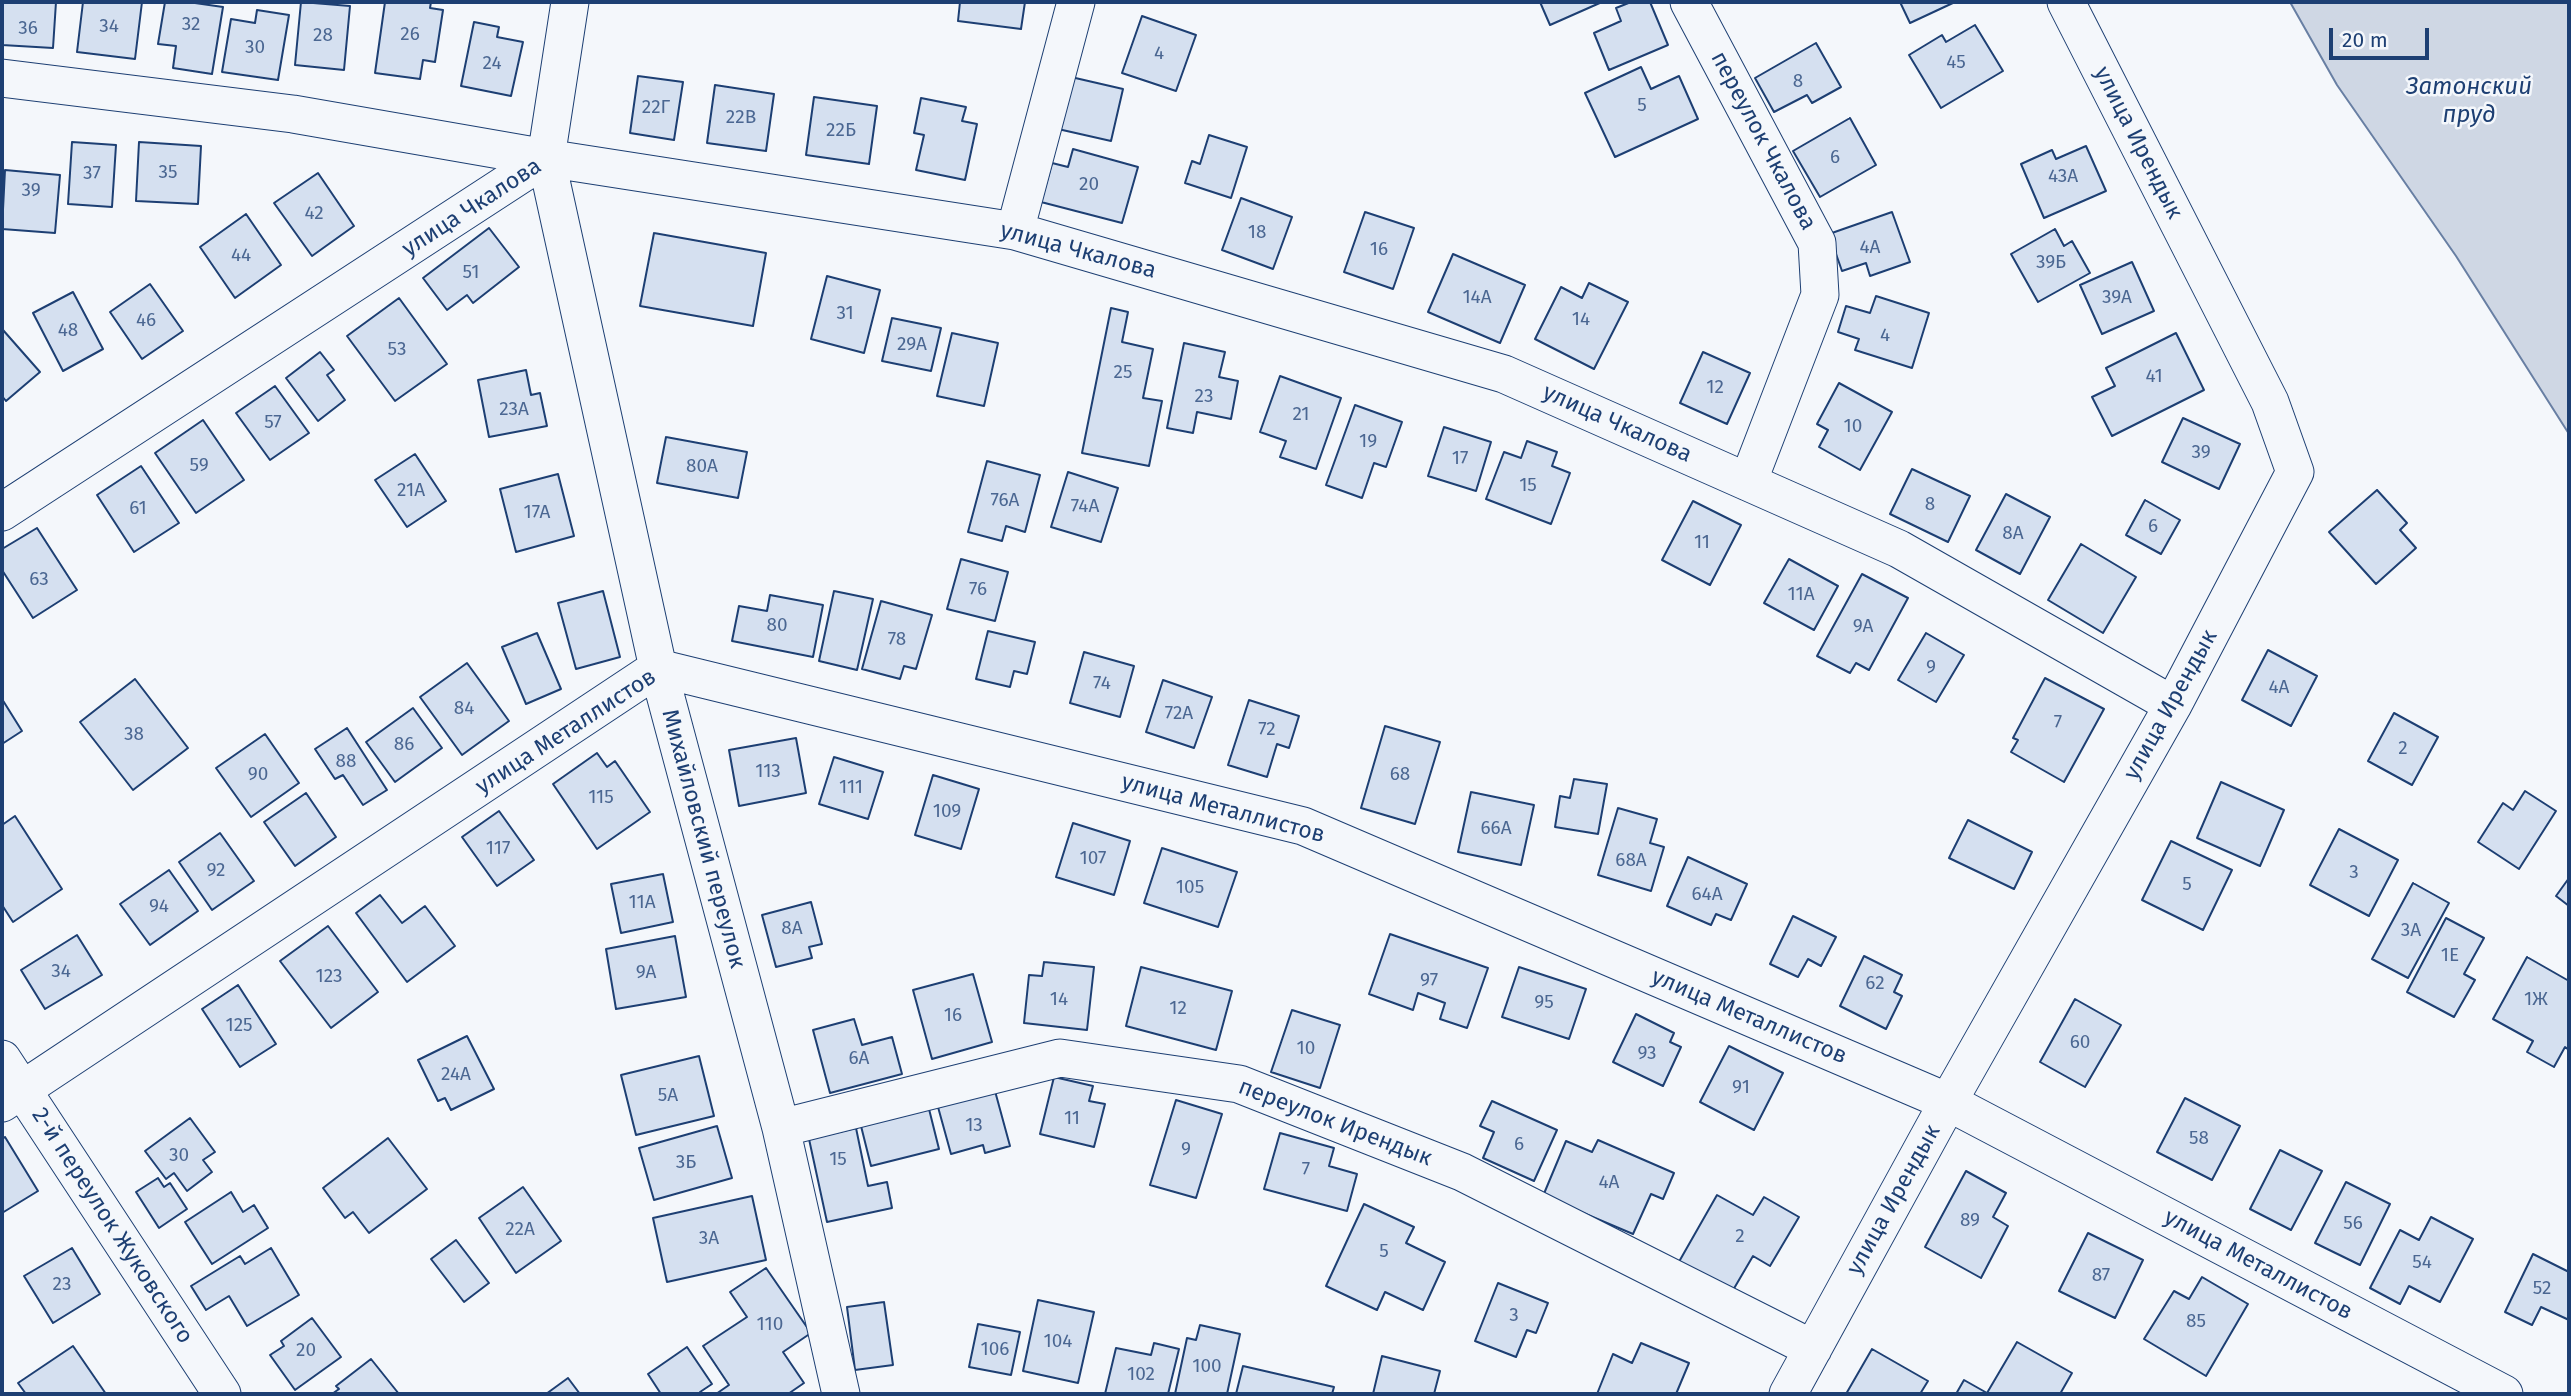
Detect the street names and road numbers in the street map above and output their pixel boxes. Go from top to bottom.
street label: переулок Чкалова [1704,47,1822,235]
street label: улица Ирендык [2088,62,2188,224]
street label: улица Чкалова [397,153,547,263]
street label: улица Чкалова [997,217,1159,285]
street label: улица Чкалова [1538,379,1696,469]
street label: улица Ирендык [2118,625,2224,785]
street label: улица Металлистов [471,663,661,801]
street label: Михайловский переулок [655,707,751,971]
street label: улица Металлистов [1118,769,1328,849]
street label: улица Металлистов [1647,963,1851,1071]
street label: переулок Ирендык [1234,1073,1436,1173]
street label: 2-й переулок Жуковского [25,1103,199,1349]
street label: улица Ирендык [1841,1120,1947,1280]
street label: улица Металлистов [2159,1204,2357,1326]

